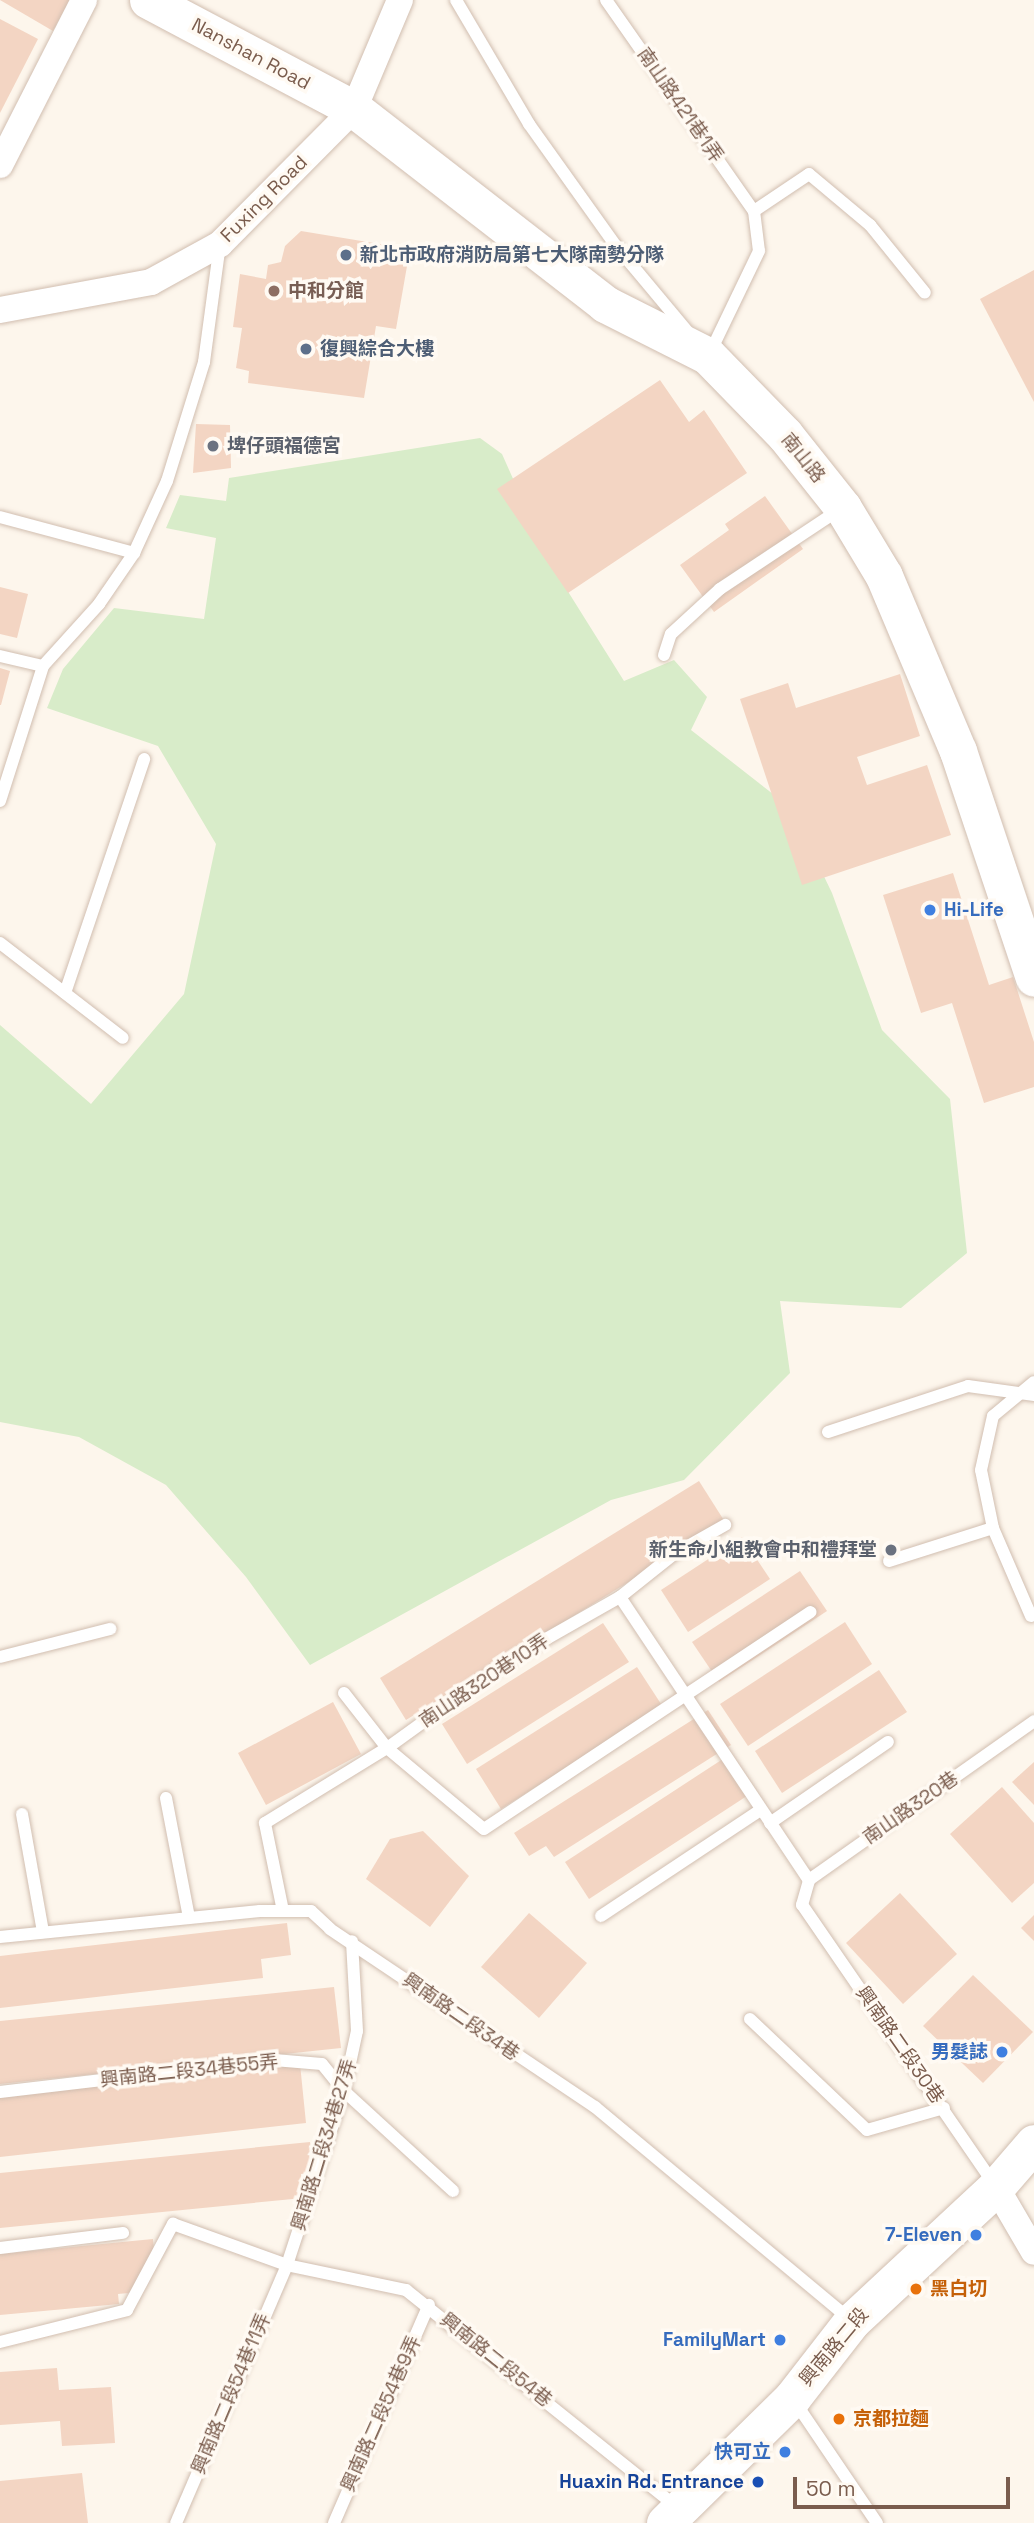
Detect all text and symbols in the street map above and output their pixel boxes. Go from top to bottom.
street label: Nanshan Road [188,13,314,95]
street label: 南山路421巷1弄 [632,43,728,167]
street label: Fuxing Road [216,151,312,247]
place label: 新北市政府消防局第七大隊南勢分隊 [360,244,664,266]
marker: 新北市政府消防局第七大隊南勢分隊 [338,247,354,263]
place label: 中和分館 [288,280,364,302]
marker: 中和分館 [266,283,282,299]
place label: 復興綜合大樓 [320,338,434,360]
marker: 復興綜合大樓 [298,341,314,357]
street label: 南山路 [776,429,830,487]
place label: 埤仔頭福德宮 [227,435,341,457]
marker: 埤仔頭福德宮 [205,438,221,454]
place label: Hi-Life [944,899,1004,921]
marker: Hi-Life [922,902,938,918]
place label: 新生命小組教會中和禮拜堂 [649,1539,877,1561]
marker: 新生命小組教會中和禮拜堂 [883,1542,899,1558]
street label: 南山路320巷10弄 [415,1630,553,1732]
street label: 南山路320巷 [859,1767,963,1849]
street label: 興南路二段34巷 [398,1968,524,2066]
street label: 興南路二段30巷 [851,1982,949,2108]
place label: 男髮誌 [931,2041,988,2063]
marker: 男髮誌 [994,2044,1010,2060]
street label: 興南路二段34巷55弄 [99,2050,279,2092]
street label: 興南路二段34巷27弄 [287,2056,361,2234]
place label: 7-Eleven [885,2224,962,2246]
marker: 7-Eleven [968,2227,984,2243]
place label: 黑白切 [930,2278,987,2300]
marker: 黑白切 [908,2281,924,2297]
street label: 興南路二段 [795,2303,873,2391]
street label: 興南路二段54巷 [435,2308,557,2412]
street label: 興南路二段54巷11弄 [187,2310,275,2478]
place label: FamilyMart [663,2329,766,2351]
marker: FamilyMart [772,2332,788,2348]
street label: 興南路二段54巷9弄 [336,2333,426,2495]
place label: 京都拉麵 [853,2408,929,2430]
marker: 京都拉麵 [831,2411,847,2427]
place label: 快可立 [714,2441,771,2463]
marker: 快可立 [777,2444,793,2460]
scale bar [796,2464,1013,2508]
place label: Huaxin Rd. Entrance [559,2471,744,2493]
marker: Huaxin Rd. Entrance [750,2474,766,2490]
text: 50 m [806,2475,856,2502]

